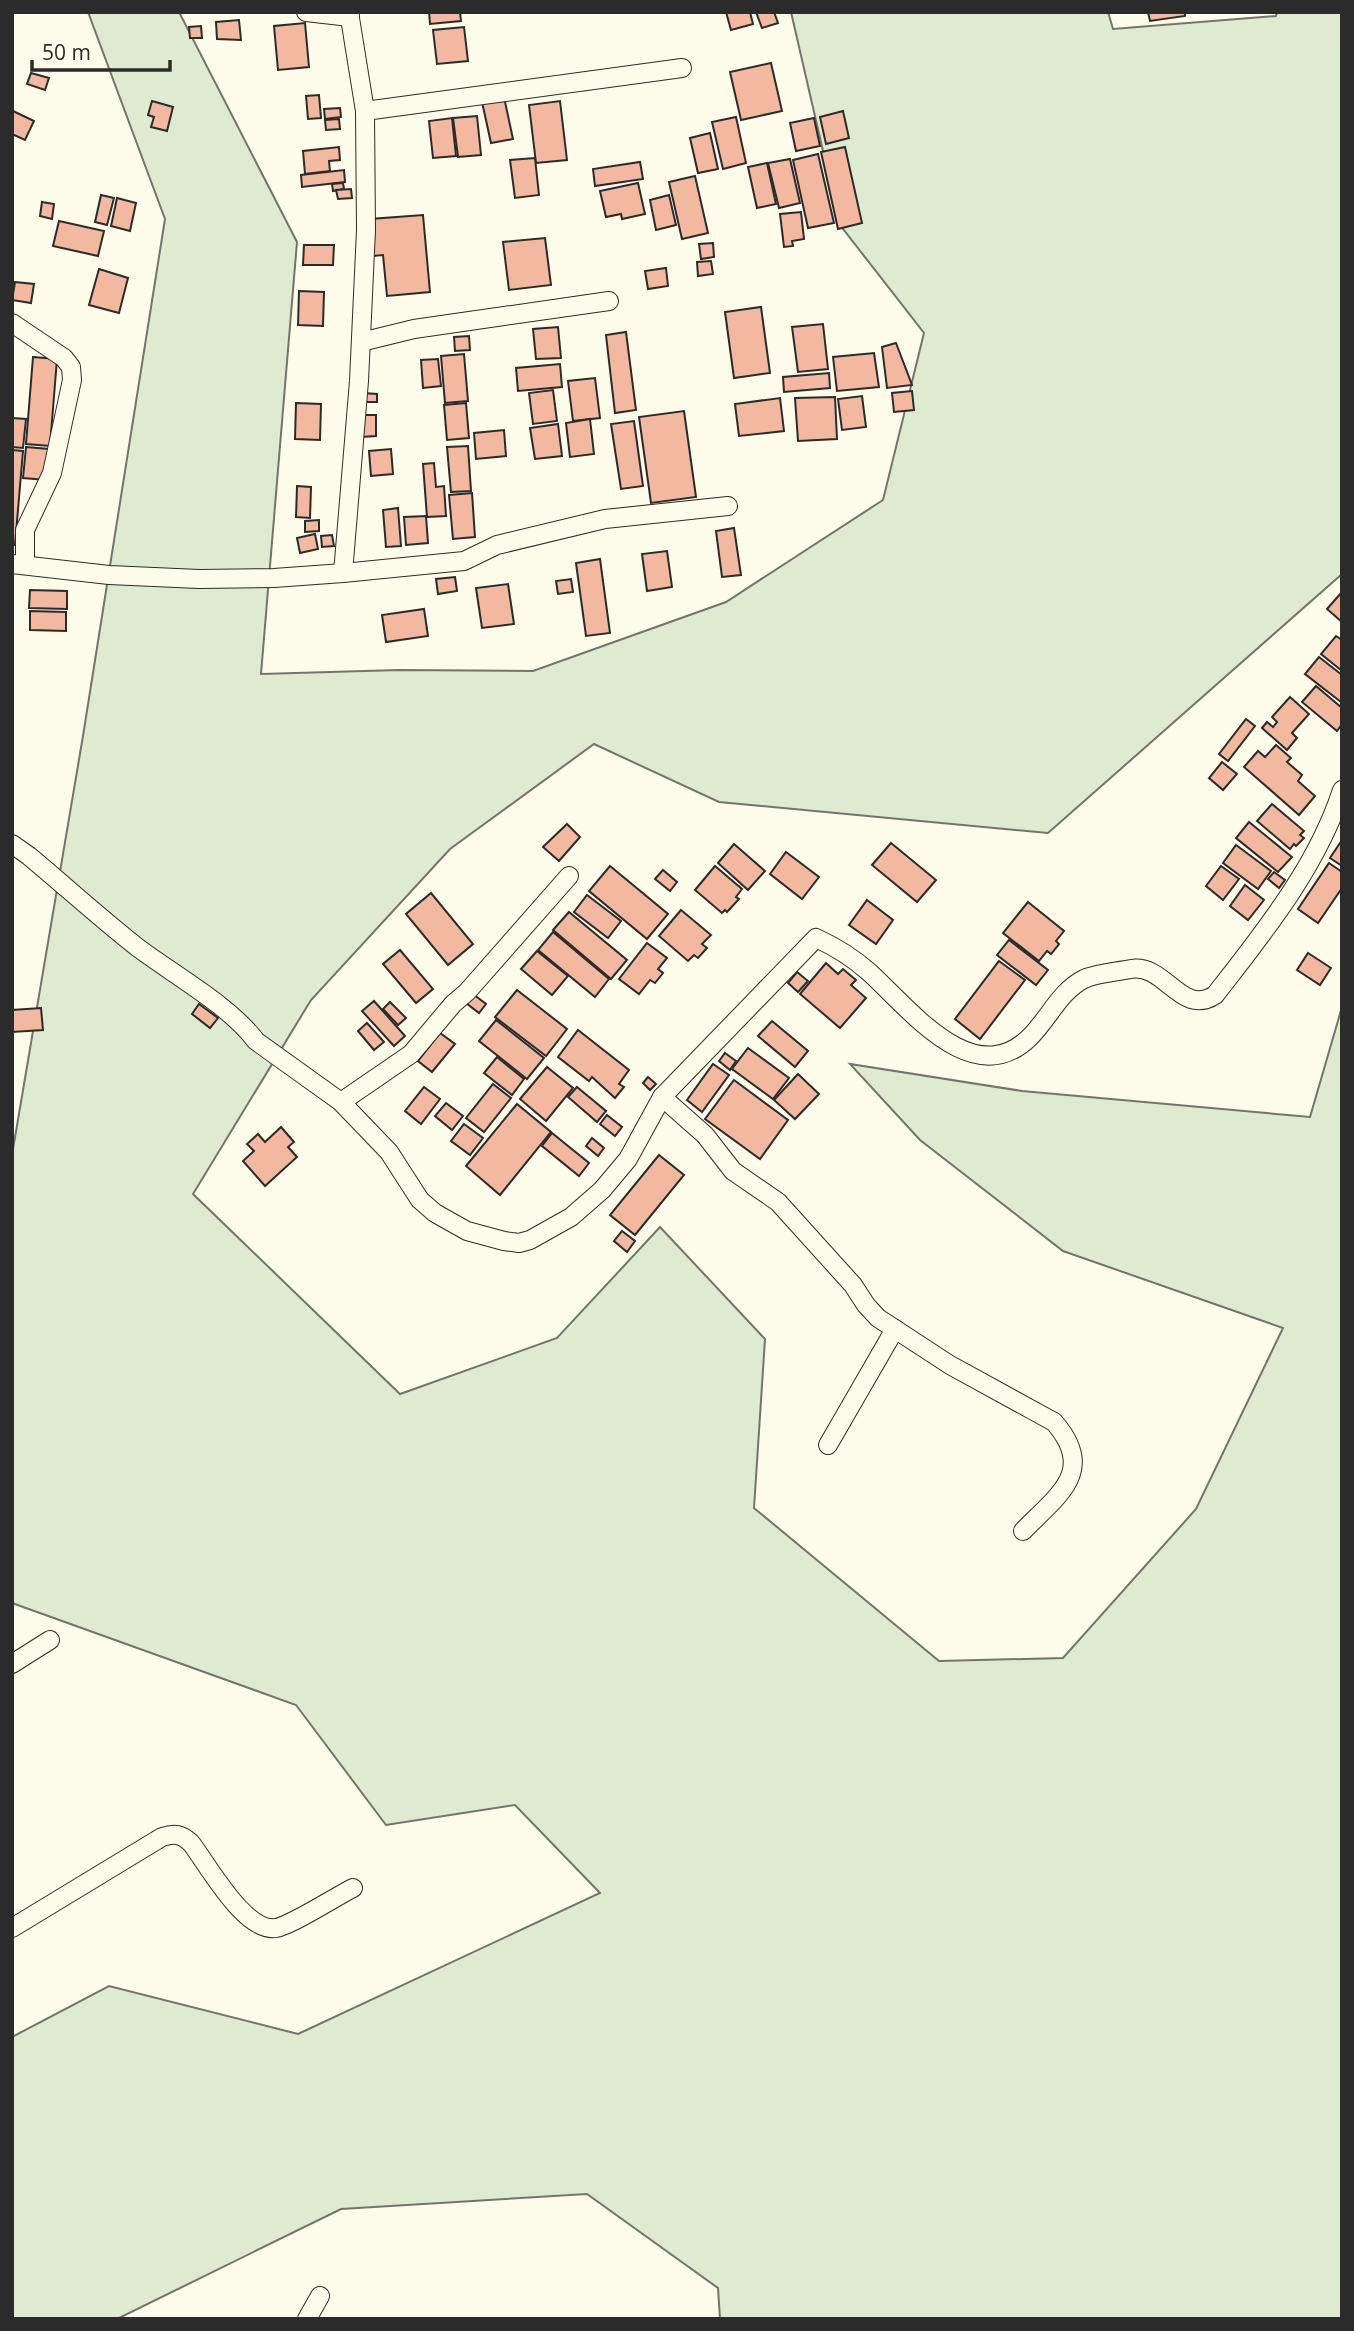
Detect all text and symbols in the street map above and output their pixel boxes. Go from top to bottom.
scale bar [32,28,170,72]
text: 50 m [42,38,91,66]

